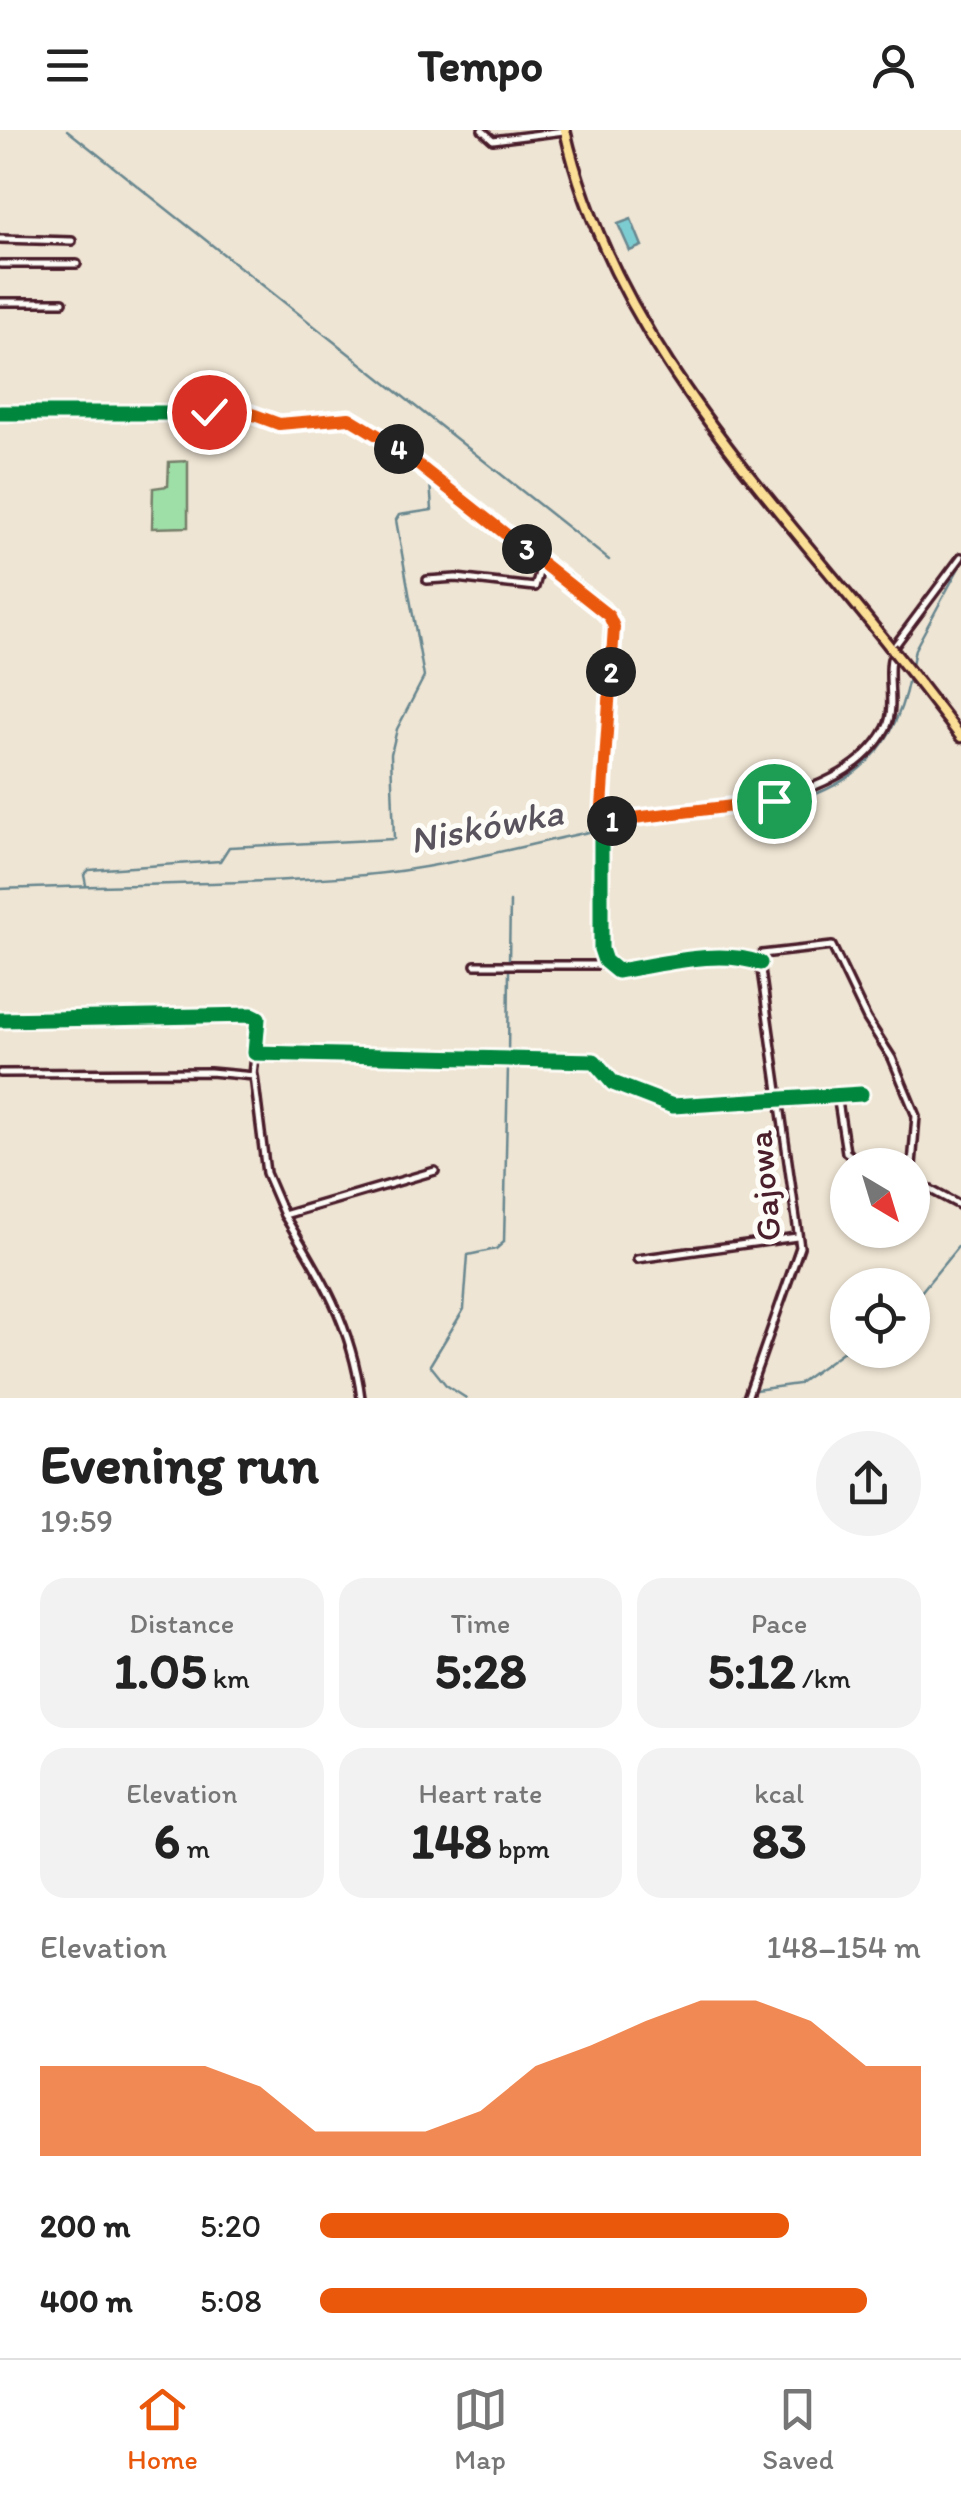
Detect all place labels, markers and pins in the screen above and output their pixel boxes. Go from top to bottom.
pin [167,370,252,455]
pin: 4 [374,424,424,474]
pin: 3 [502,524,552,574]
pin: 2 [586,647,636,697]
pin [732,759,817,844]
pin: 1 [587,796,637,846]

